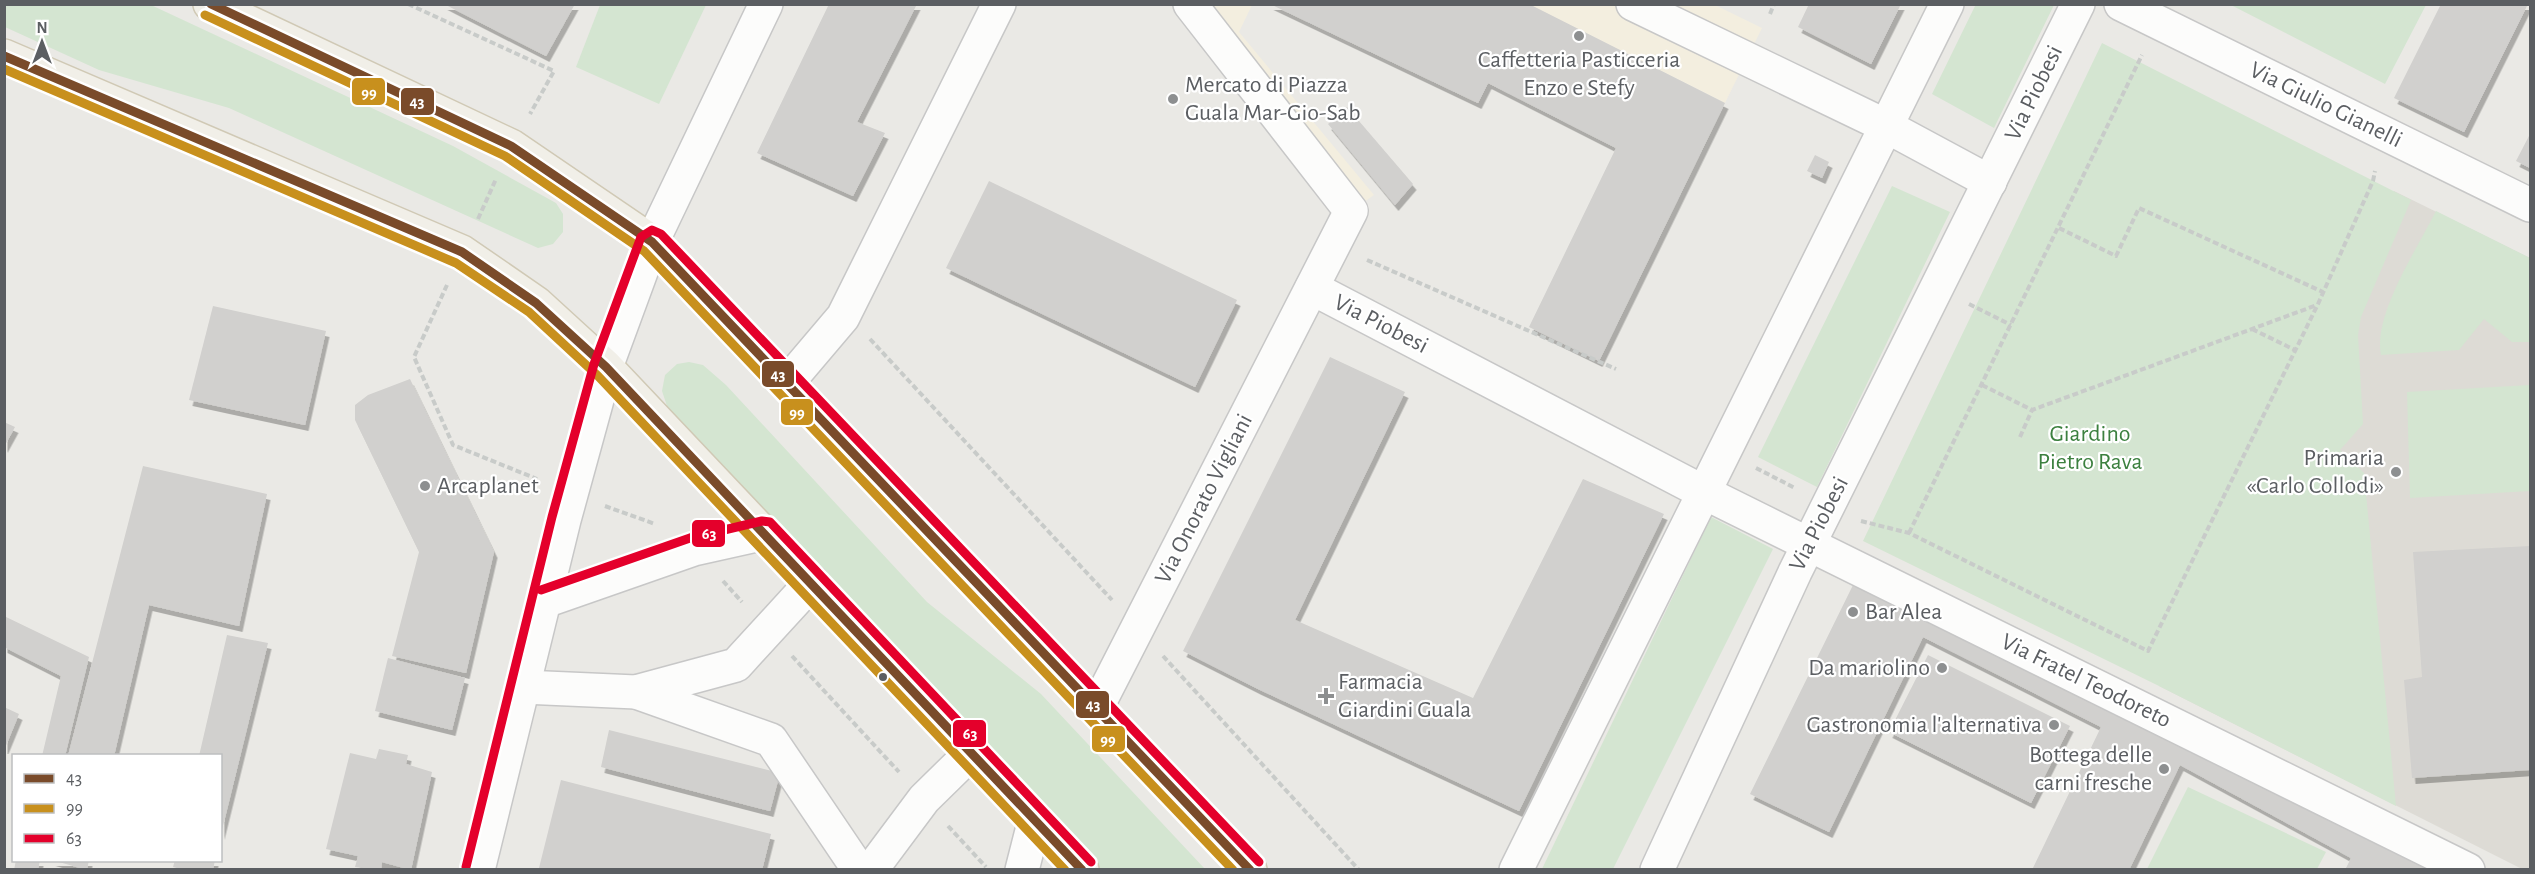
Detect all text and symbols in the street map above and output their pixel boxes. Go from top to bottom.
north arrow [12,12,72,72]
text: N [36,20,48,36]
marker: Caffetteria Pasticceria Enzo e Stefy [1572,29,1586,43]
street label: Via Piobesi [2001,42,2067,144]
place label: Caffetteria Pasticceria Enzo e Stefy [1478,48,1680,100]
street label: Via Giulio Gianelli [2246,58,2406,152]
place label: Mercato di Piazza Guala Mar-Gio-Sab [1185,73,1361,125]
line badge: 99 [351,77,386,106]
text: 99 [361,85,377,101]
line badge: 43 [400,87,435,116]
marker: Mercato di Piazza Guala Mar-Gio-Sab [1166,92,1180,106]
text: 43 [410,94,425,110]
street label: Via Piobesi [1330,290,1432,358]
line badge: 43 [761,360,795,388]
text: 43 [771,367,786,383]
line badge: 99 [780,398,814,426]
text: 99 [789,405,805,421]
street label: Via Onorato Vigliani [1151,410,1257,588]
park label: Giardino Pietro Rava [2038,422,2142,474]
place label: Primaria «Carlo Collodi» [2247,446,2384,498]
marker: Primaria «Carlo Collodi» [2389,465,2403,479]
street label: Via Piobesi [1785,473,1853,575]
place label: Arcaplanet [437,474,539,498]
marker: Arcaplanet [418,479,432,493]
line badge: 63 [691,519,726,548]
text: 63 [702,526,716,542]
place label: Bar Alea [1865,600,1942,624]
marker: Bar Alea [1846,605,1860,619]
street label: Via Fratel Teodoreto [1997,630,2175,732]
place label: Da mariolino [1808,656,1930,680]
marker: Da mariolino [1935,661,1949,675]
place label: Farmacia Giardini Guala [1338,670,1471,722]
unlabelled marker [877,671,889,683]
marker: Farmacia Giardini Guala [1319,689,1333,703]
line badge: 43 [1075,690,1110,719]
text: 43 [1086,697,1101,713]
place label: Gastronomia l'alternativa [1806,713,2042,737]
marker: Gastronomia l'alternativa [2047,718,2061,732]
line badge: 63 [952,719,987,748]
line badge: 99 [1091,725,1126,753]
text: 63 [963,726,977,742]
text: 99 [1100,732,1116,748]
place label: Bottega delle carni fresche [2029,743,2152,795]
legend [12,754,222,862]
marker: Bottega delle carni fresche [2157,762,2171,776]
text: 43 [66,770,82,788]
text: 99 [66,800,83,818]
text: 63 [66,830,82,848]

